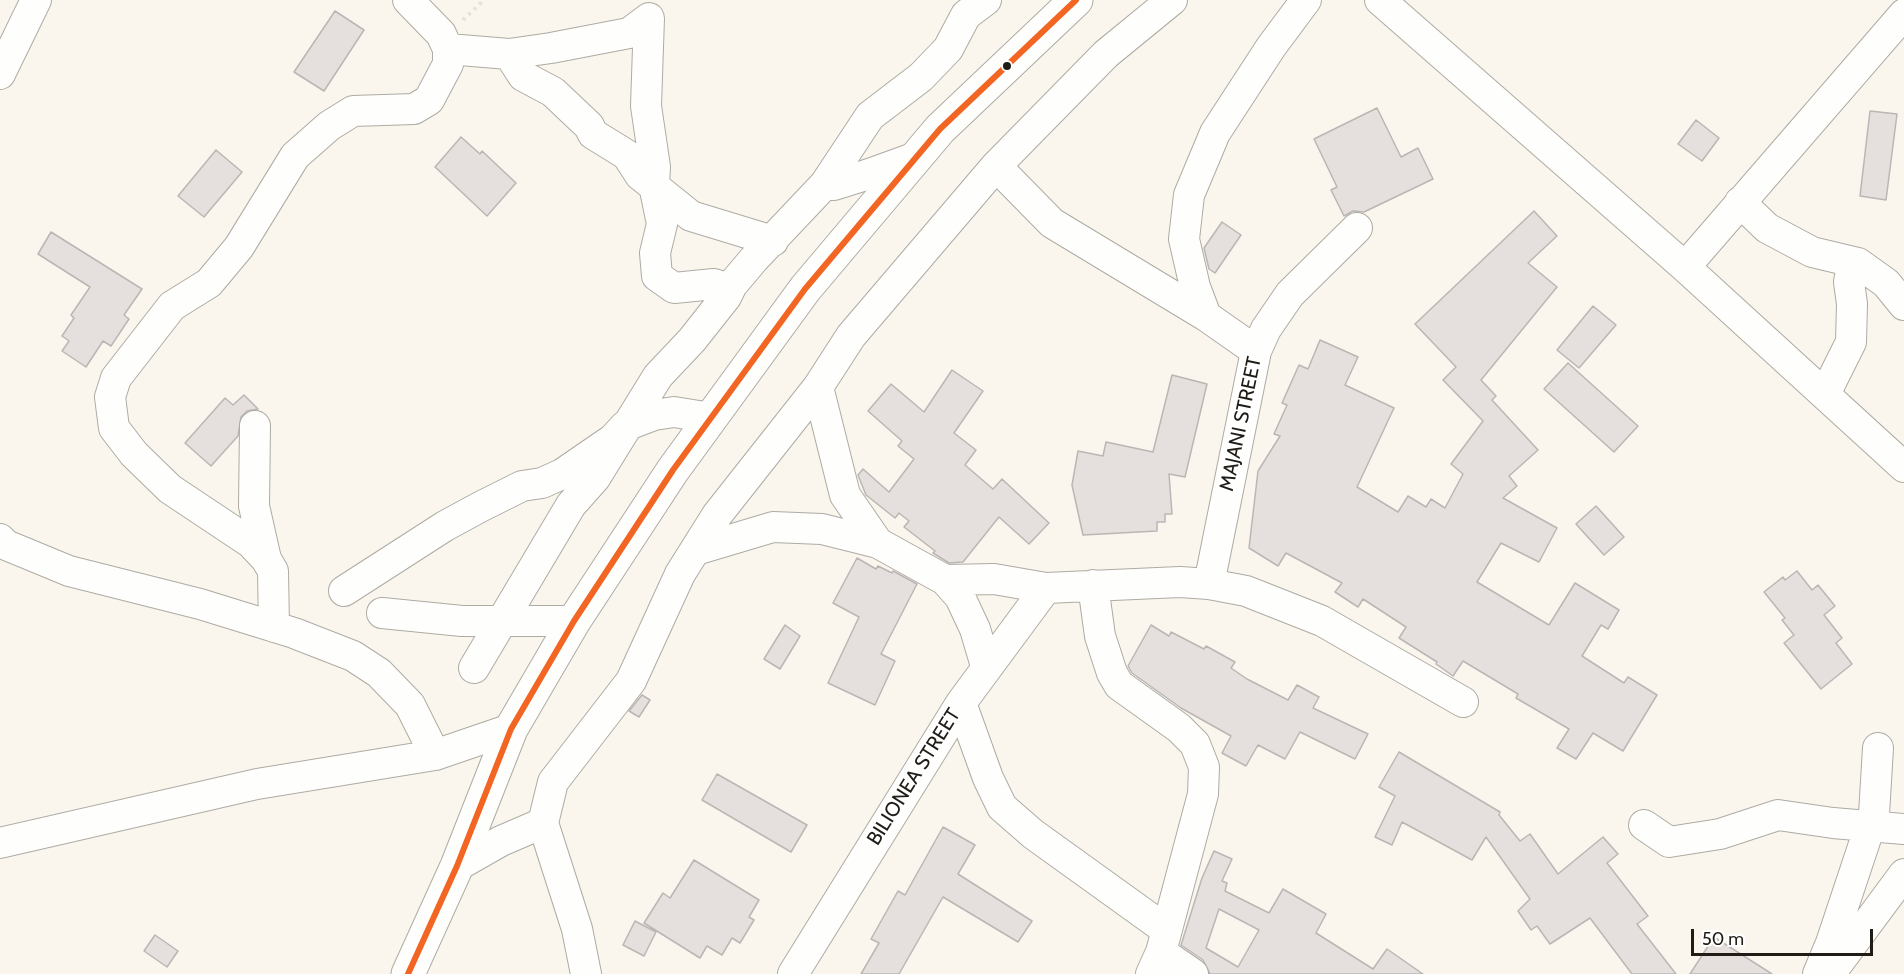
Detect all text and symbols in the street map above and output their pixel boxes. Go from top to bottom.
unlabelled marker [1001,60,1013,72]
street label: MAJANI STREET [1215,355,1267,493]
street label: BILIONEA STREET [862,704,966,850]
scale bar [1694,917,1876,955]
text: 50 m [1702,928,1744,950]

